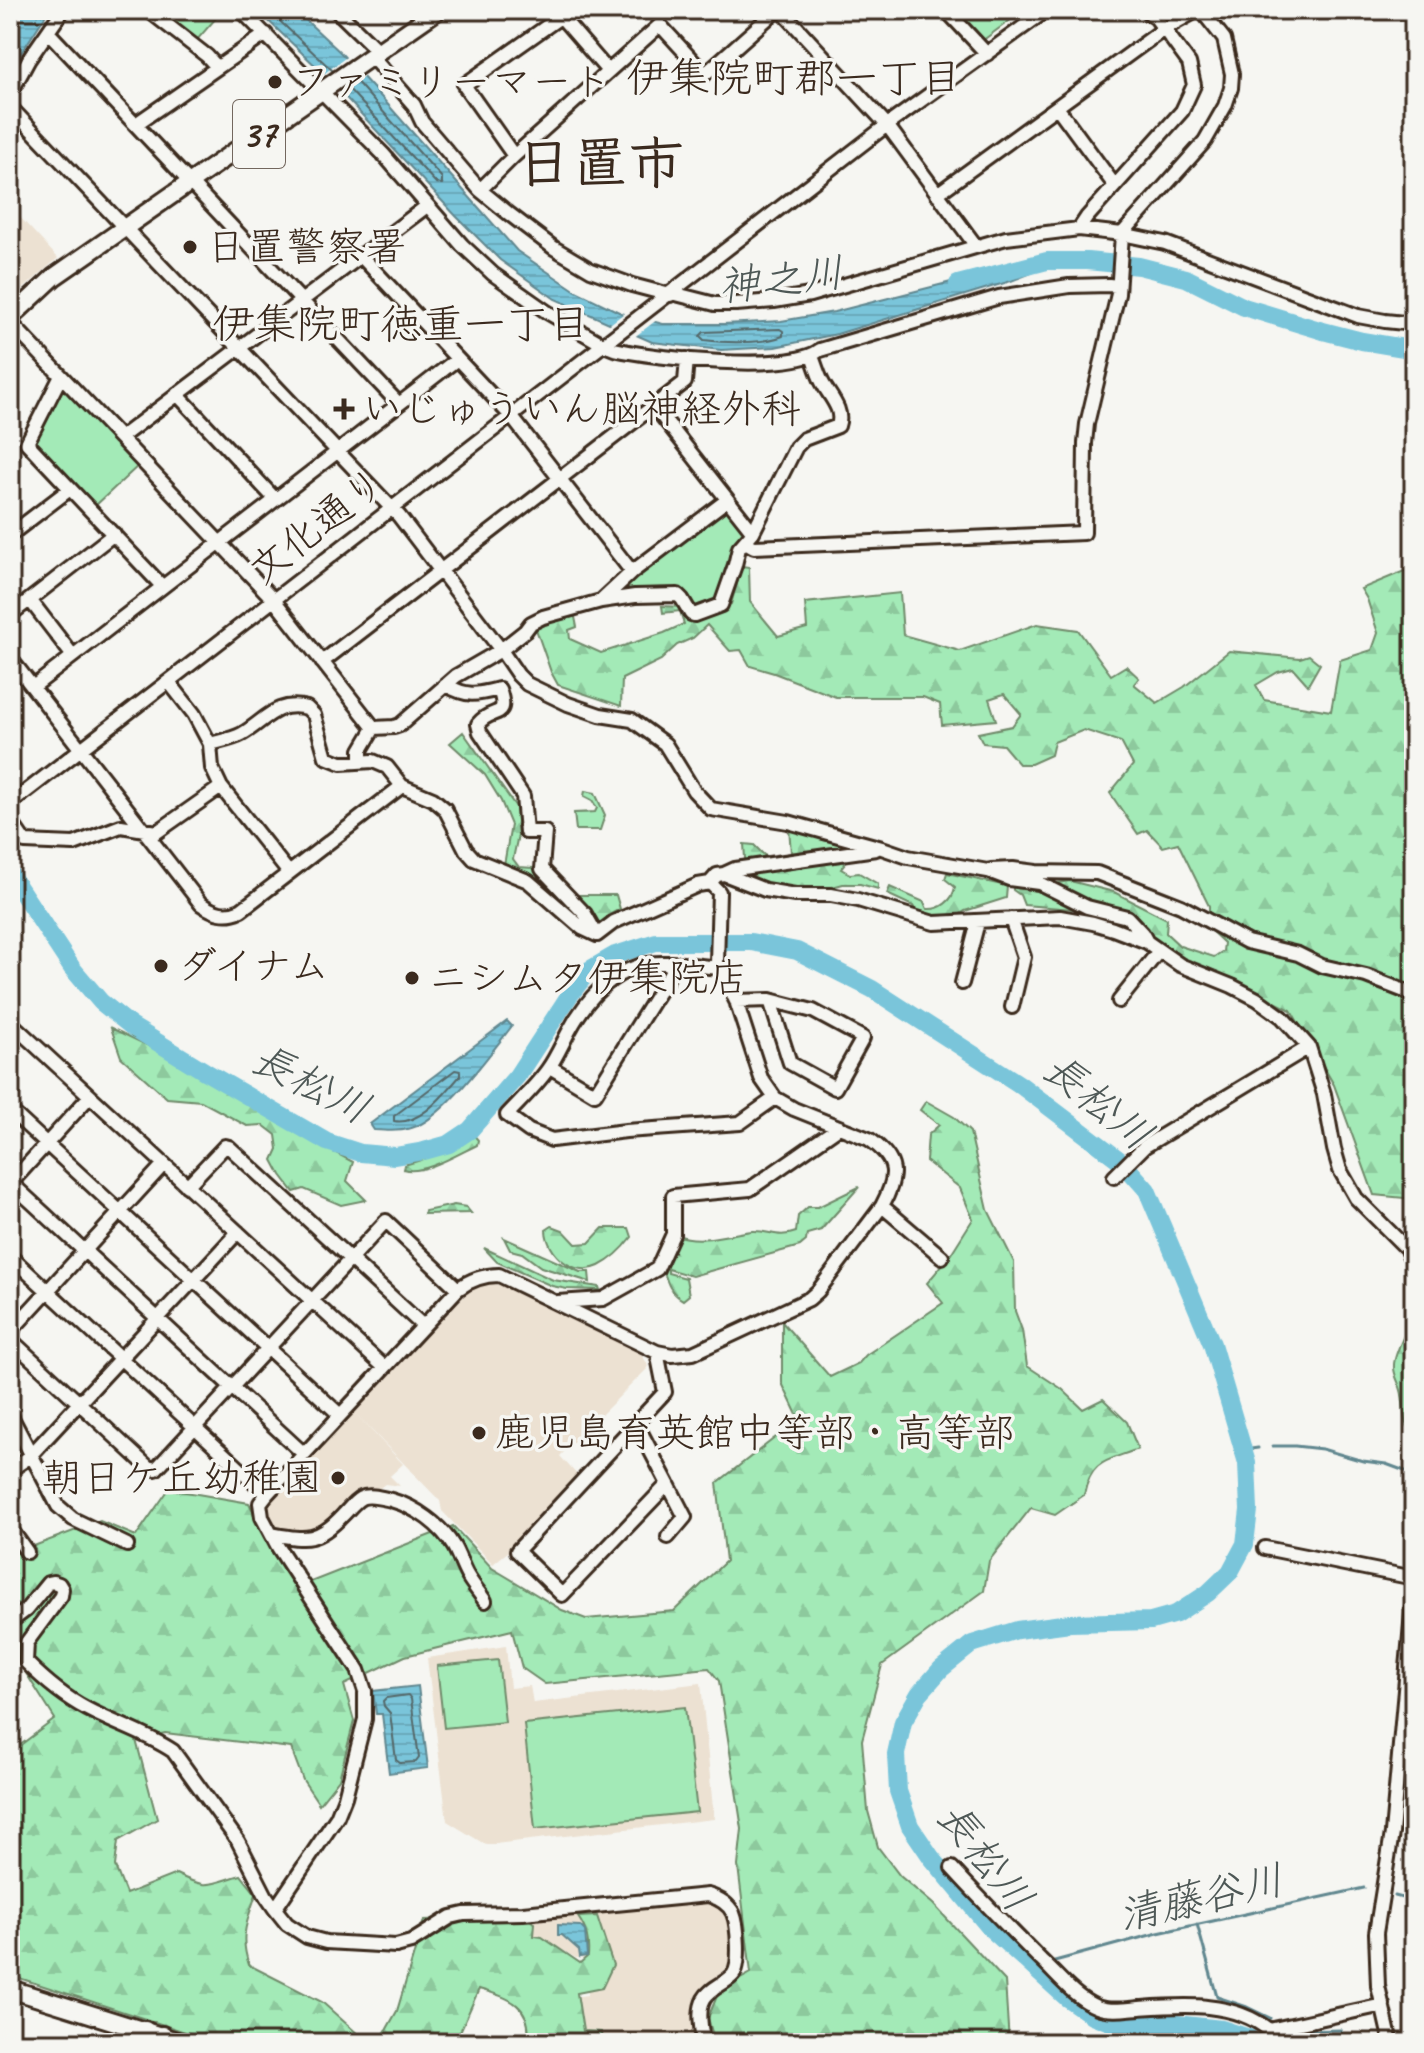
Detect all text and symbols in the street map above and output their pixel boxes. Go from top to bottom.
district label: 伊集院町郡一丁目 [626,52,962,105]
place label: ファミリーマート [291,57,612,107]
marker: ファミリーマート [266,73,284,91]
road number: 37 [233,100,285,168]
district label: 日置市 [516,128,684,199]
place label: 日置警察署 [206,222,406,272]
marker: 日置警察署 [181,238,199,256]
water label: 神之川 [715,246,847,314]
district label: 伊集院町徳重一丁目 [212,298,590,351]
place label: いじゅういん脳神経外科 [362,384,801,434]
marker: いじゅういん脳神経外科 [333,398,355,420]
street label: 文化通り [239,457,395,595]
place label: ダイナム [177,941,330,991]
place label: ニシムタ伊集院店 [428,953,748,1003]
marker: ダイナム [152,957,170,975]
marker: ニシムタ伊集院店 [403,969,421,987]
water label: 長松川 [243,1032,379,1136]
water label: 長松川 [1032,1042,1164,1162]
place label: 鹿児島育英館中等部・高等部 [495,1408,1015,1458]
marker: 鹿児島育英館中等部・高等部 [470,1424,488,1442]
place label: 朝日ケ丘幼稚園 [42,1453,322,1503]
marker: 朝日ケ丘幼稚園 [329,1469,347,1487]
water label: 長松川 [925,1791,1045,1923]
water label: 清藤谷川 [1113,1853,1289,1943]

